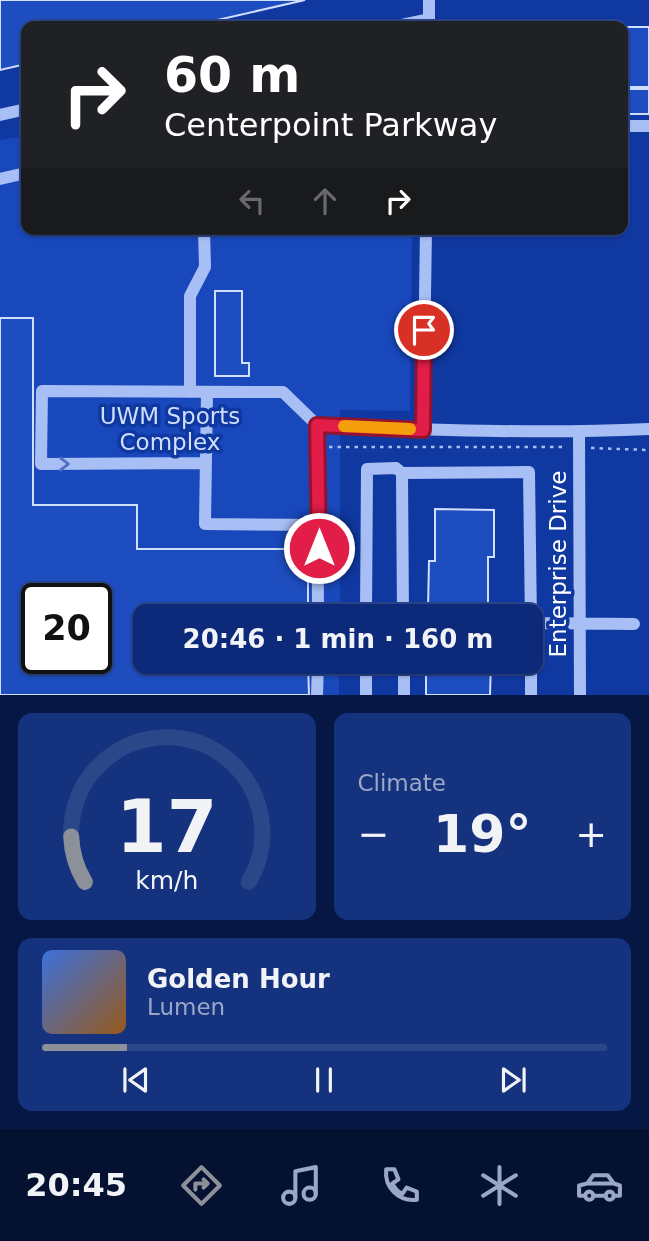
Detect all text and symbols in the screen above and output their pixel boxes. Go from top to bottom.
text: 60 m [164,47,300,104]
icon: right [49,49,140,140]
text: Centerpoint Parkway [164,106,497,144]
icon: left [233,182,271,220]
icon: ahead [306,182,344,220]
icon: right [379,182,417,220]
pin [394,300,454,360]
icon: arrive [405,311,443,349]
park label: UWM Sports Complex [100,403,240,455]
one-way arrow [59,456,69,472]
street label: Enterprise Drive [545,471,571,657]
position arrow [282,511,356,585]
speed limit sign: 20 [21,583,112,674]
text: 20:46 · 1 min · 160 m [183,624,493,654]
text: Climate [358,770,446,796]
text: 17 [116,785,217,870]
text: 19° [433,804,531,864]
text: − [358,812,389,856]
text: + [575,812,607,856]
text: km/h [135,866,198,895]
text: Golden Hour [147,964,330,994]
text: Lumen [147,994,225,1020]
icon: previous [117,1061,155,1099]
icon: pause [305,1061,343,1099]
icon: next [494,1061,532,1099]
icon: directions [177,1161,226,1210]
icon: music [277,1161,326,1210]
icon: phone [376,1161,425,1210]
icon: climate [475,1161,524,1210]
icon: car [575,1161,624,1210]
text: 20:45 [25,1166,127,1204]

